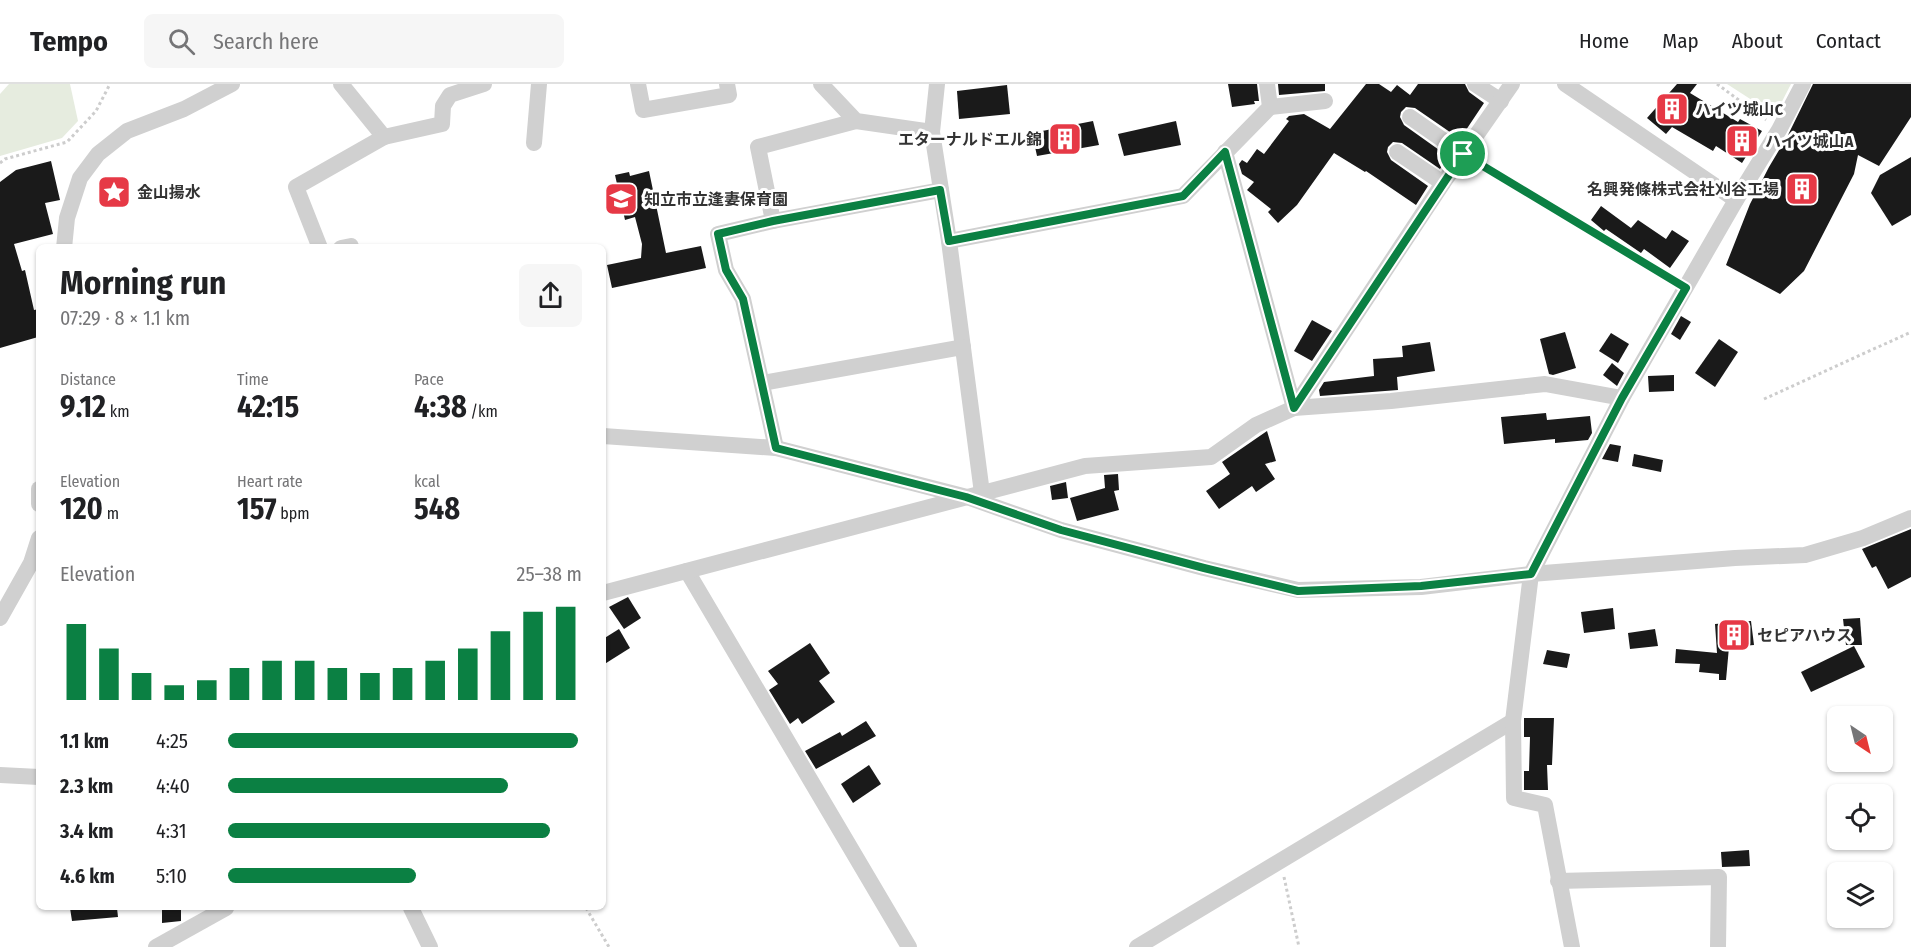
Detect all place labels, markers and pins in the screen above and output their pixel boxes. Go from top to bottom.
building icon: ハイツ城山C [1654,91,1690,127]
place label: ハイツ城山C [1695,100,1784,119]
building icon: エターナルドエル錦 [1047,121,1083,157]
building icon: ハイツ城山A [1724,123,1760,159]
pin [1437,128,1488,179]
place label: エターナルドエル錦 [898,130,1042,149]
place label: ハイツ城山A [1765,132,1854,151]
building icon: 名興発條株式会社刈谷工場 [1784,171,1820,207]
place icon: 金山揚水 [96,174,132,210]
place label: 名興発條株式会社刈谷工場 [1587,180,1779,199]
school or university icon: 知立市立逢妻保育園 [603,181,639,217]
place label: 金山揚水 [137,183,201,202]
place label: 知立市立逢妻保育園 [644,190,788,209]
building icon: セピアハウス [1716,617,1752,653]
place label: セピアハウス [1757,626,1852,645]

